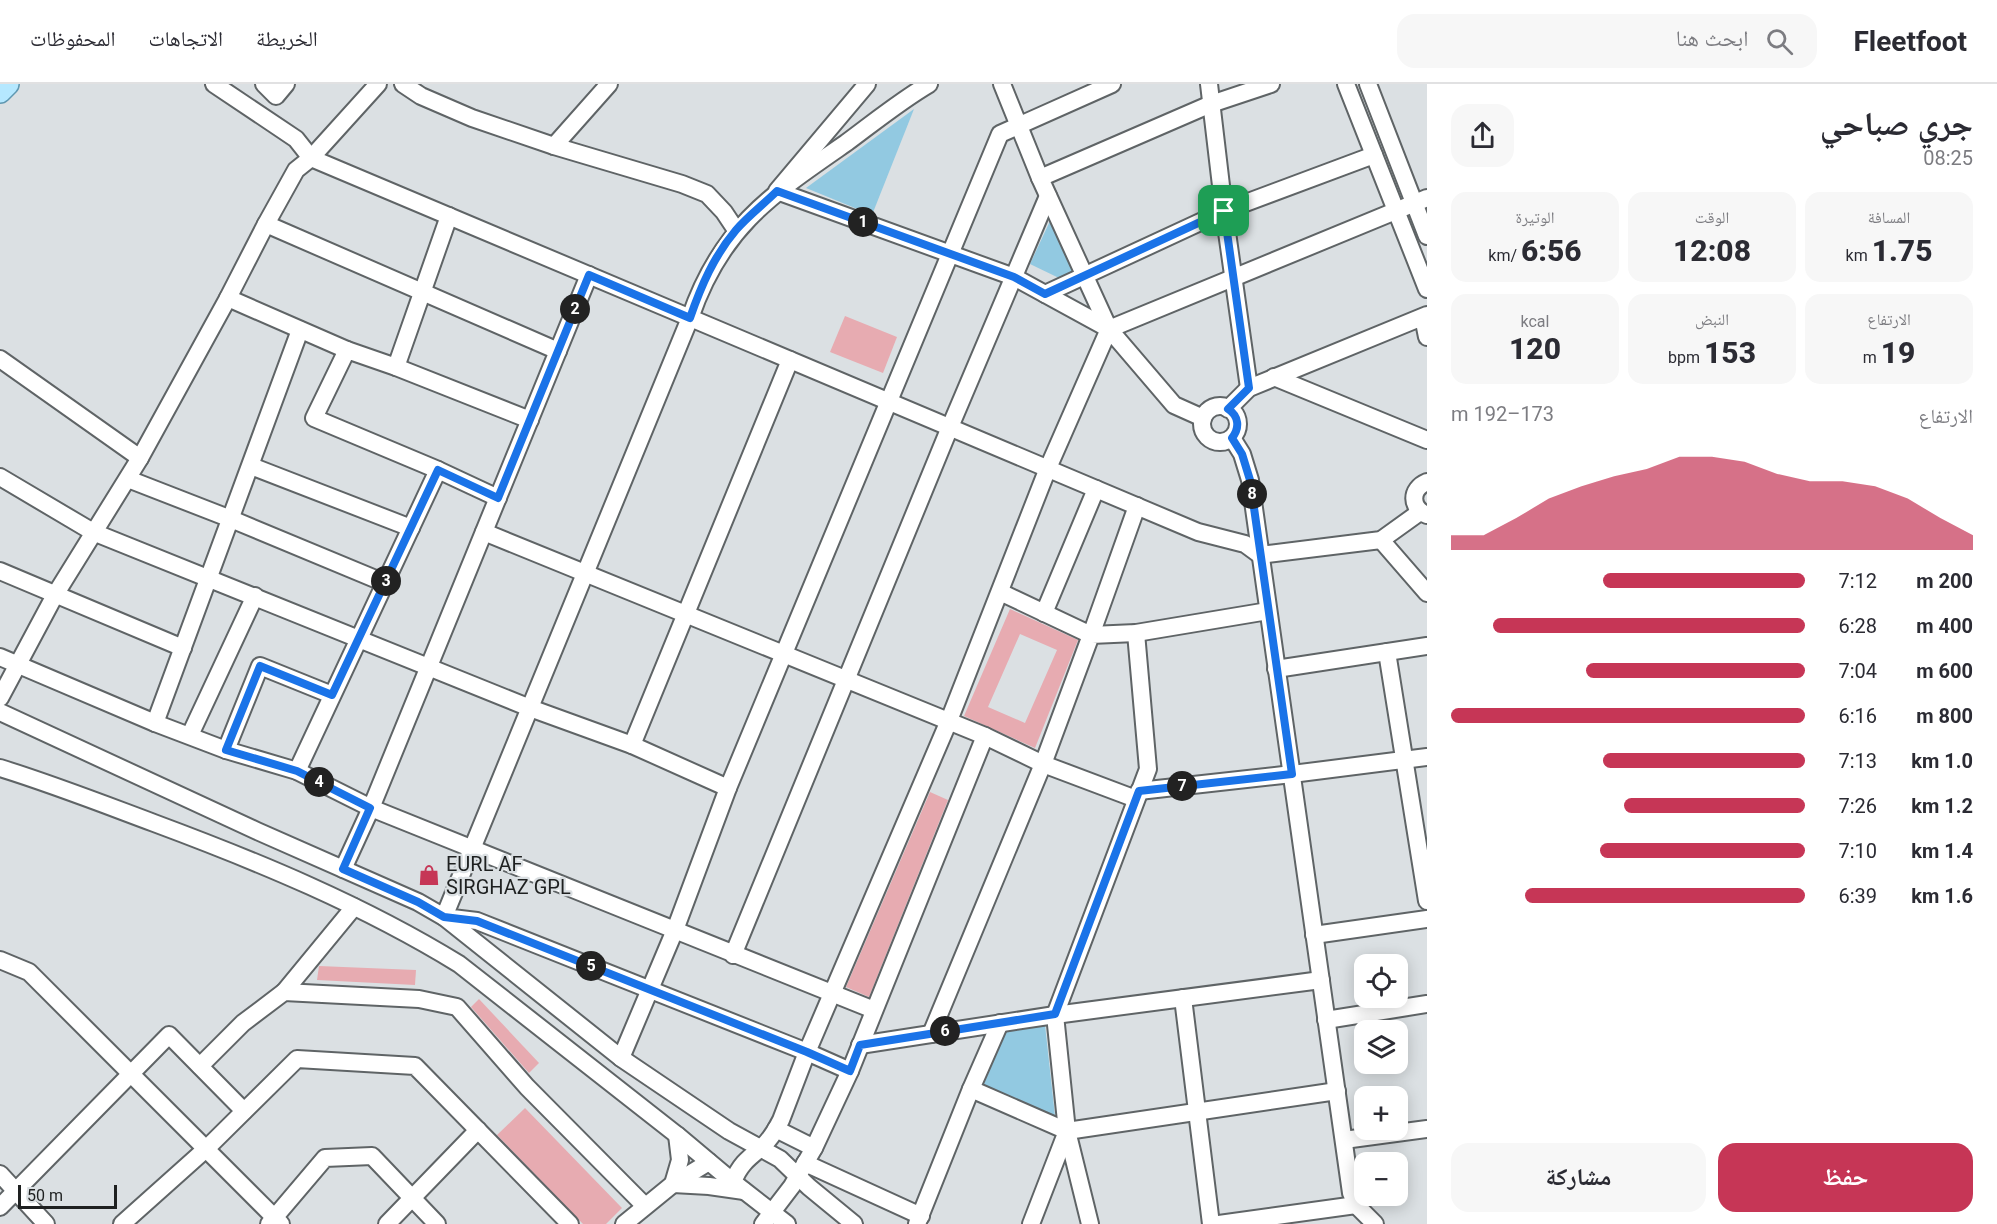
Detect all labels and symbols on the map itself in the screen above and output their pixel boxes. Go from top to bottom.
pin [1198,185,1249,236]
pin: 1 [848,207,878,237]
pin: 2 [560,294,590,324]
pin: 8 [1237,479,1267,509]
pin: 3 [371,566,401,596]
pin: 4 [304,767,334,797]
pin: 7 [1167,771,1197,801]
place label: EURL AF SIRGHAZ GPL [446,852,571,899]
shop icon: EURL AF SIRGHAZ GPL [417,863,441,887]
pin: 5 [576,951,606,981]
pin: 6 [930,1016,960,1046]
scale bar [18,1182,117,1210]

